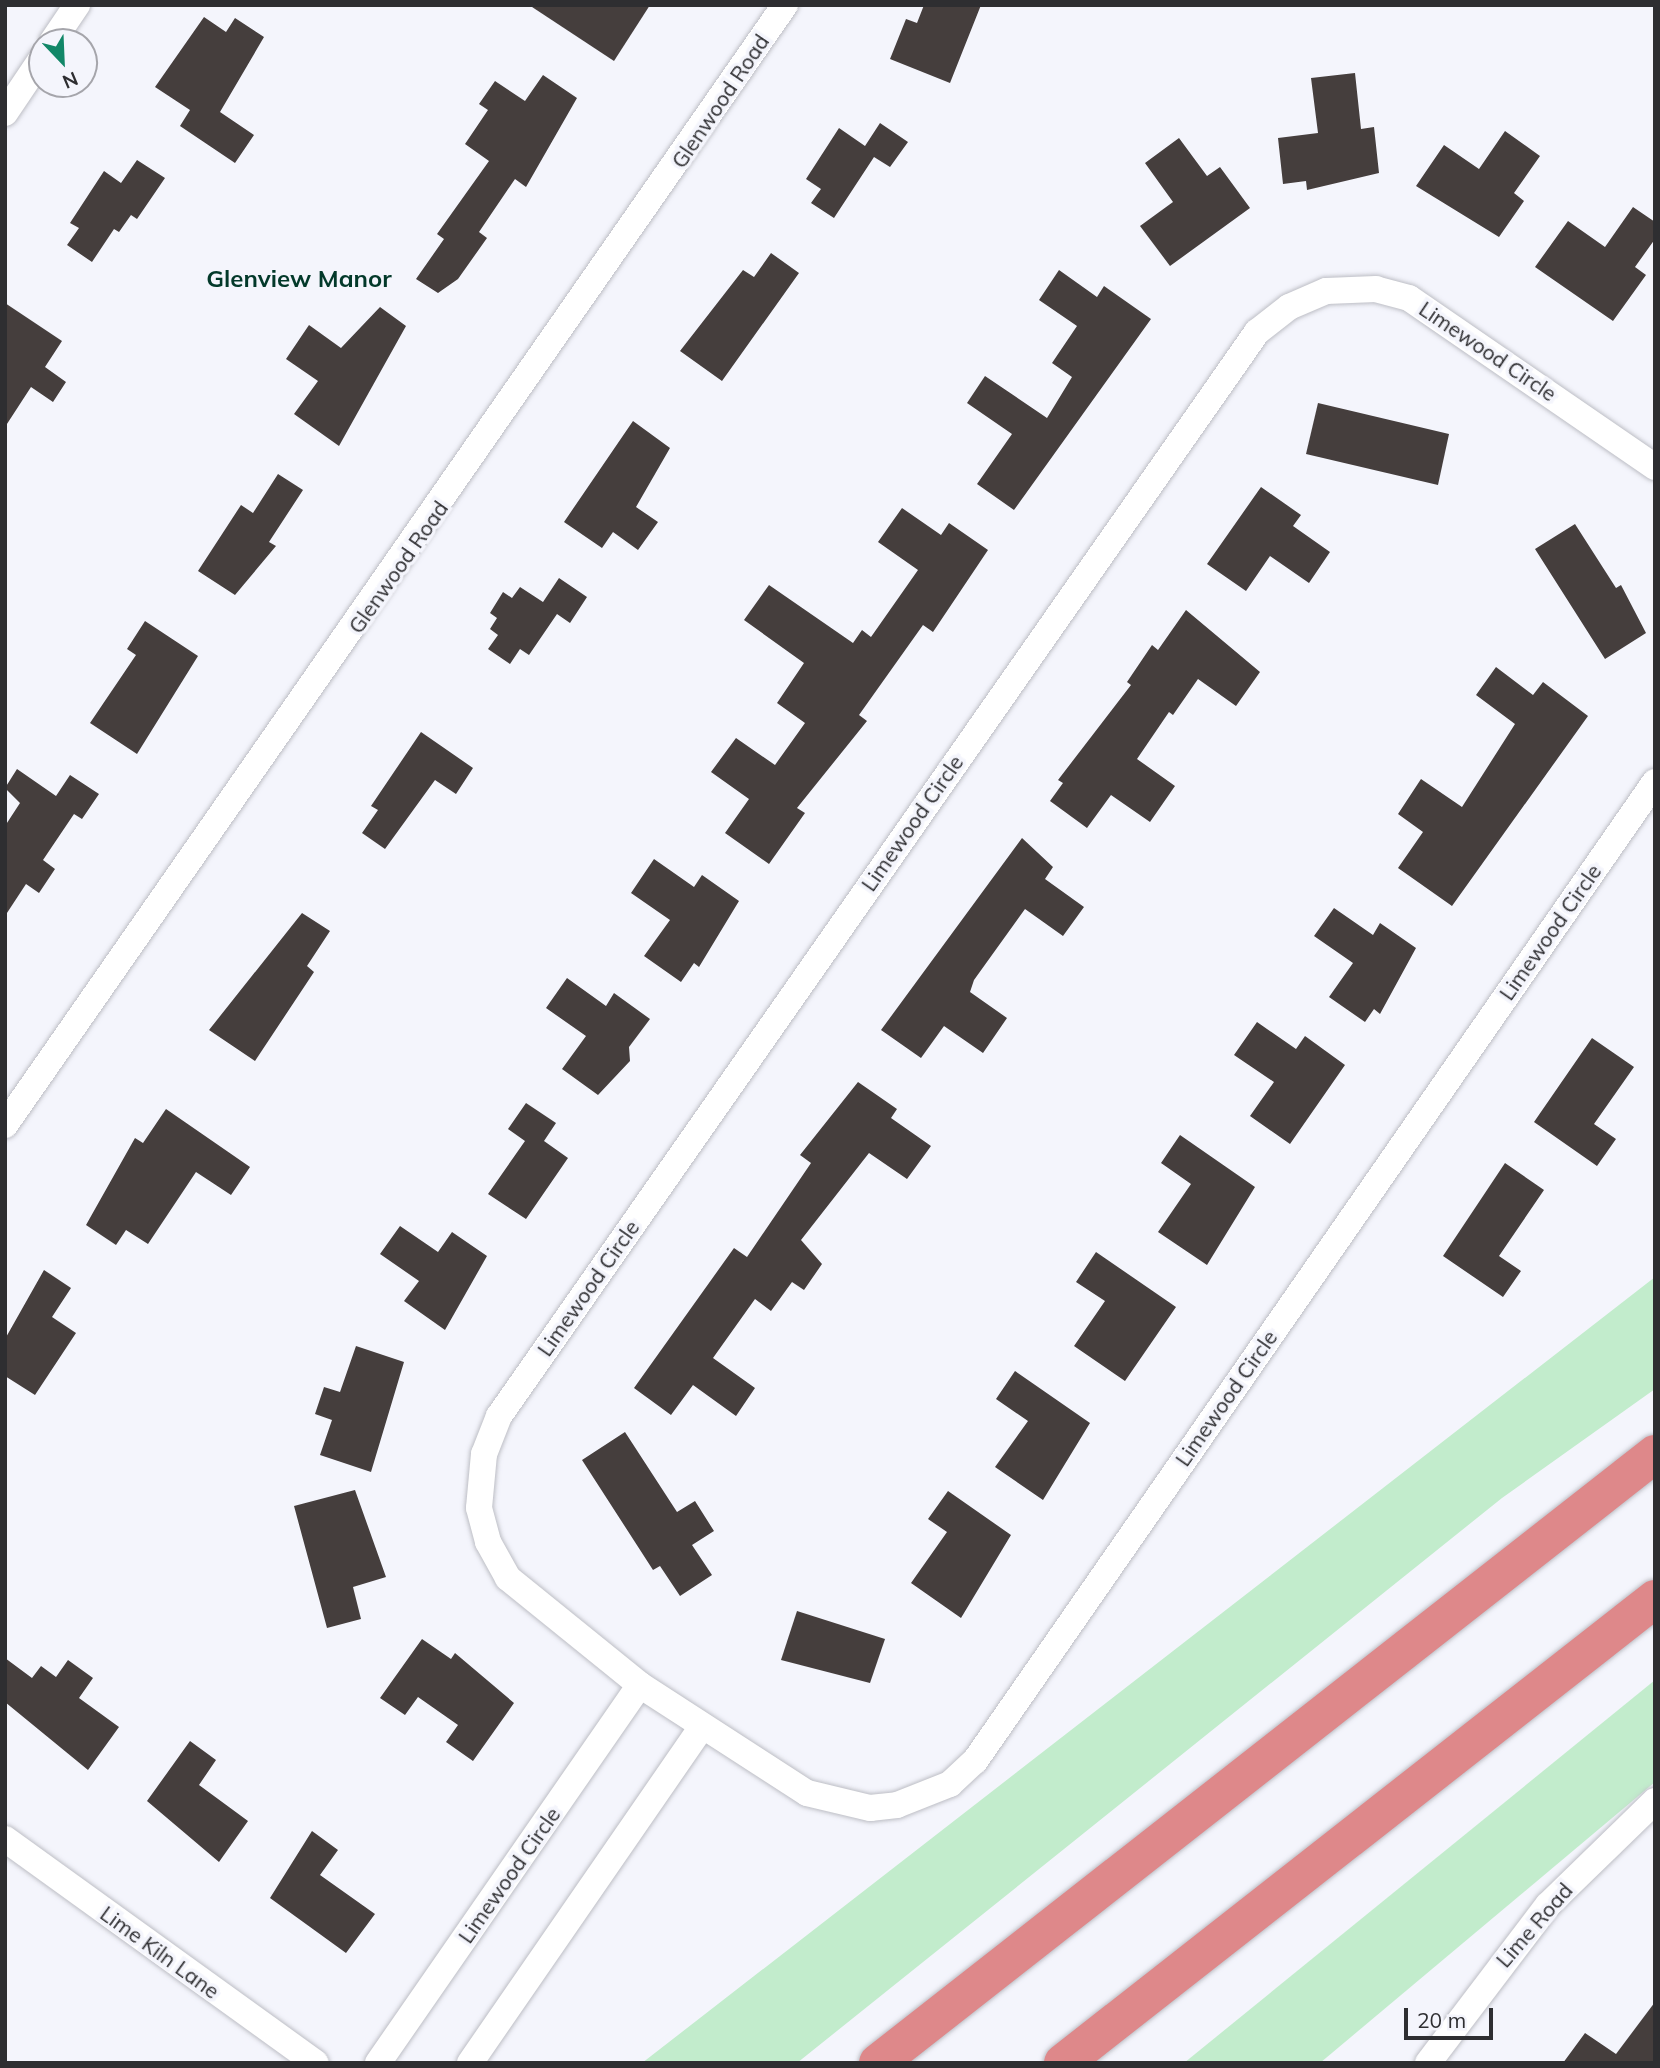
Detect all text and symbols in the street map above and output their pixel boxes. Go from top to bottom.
north arrow [28,28,98,98]
street label: Glenwood Road [666,29,774,173]
text: N [59,67,82,94]
district label: Glenview Manor [206,265,392,293]
street label: Limewood Circle [1415,296,1561,406]
street label: Glenwood Road [343,496,453,638]
street label: Limewood Circle [856,750,968,896]
street label: Limewood Circle [1494,859,1606,1005]
street label: Limewood Circle [532,1215,644,1361]
street label: Limewood Circle [1170,1325,1282,1471]
street label: Limewood Circle [453,1802,565,1948]
street label: Lime Road [1491,1878,1577,1972]
street label: Lime Kiln Lane [96,1900,224,2004]
scale bar [1408,1994,1497,2038]
text: 20 m [1417,2007,1466,2033]

